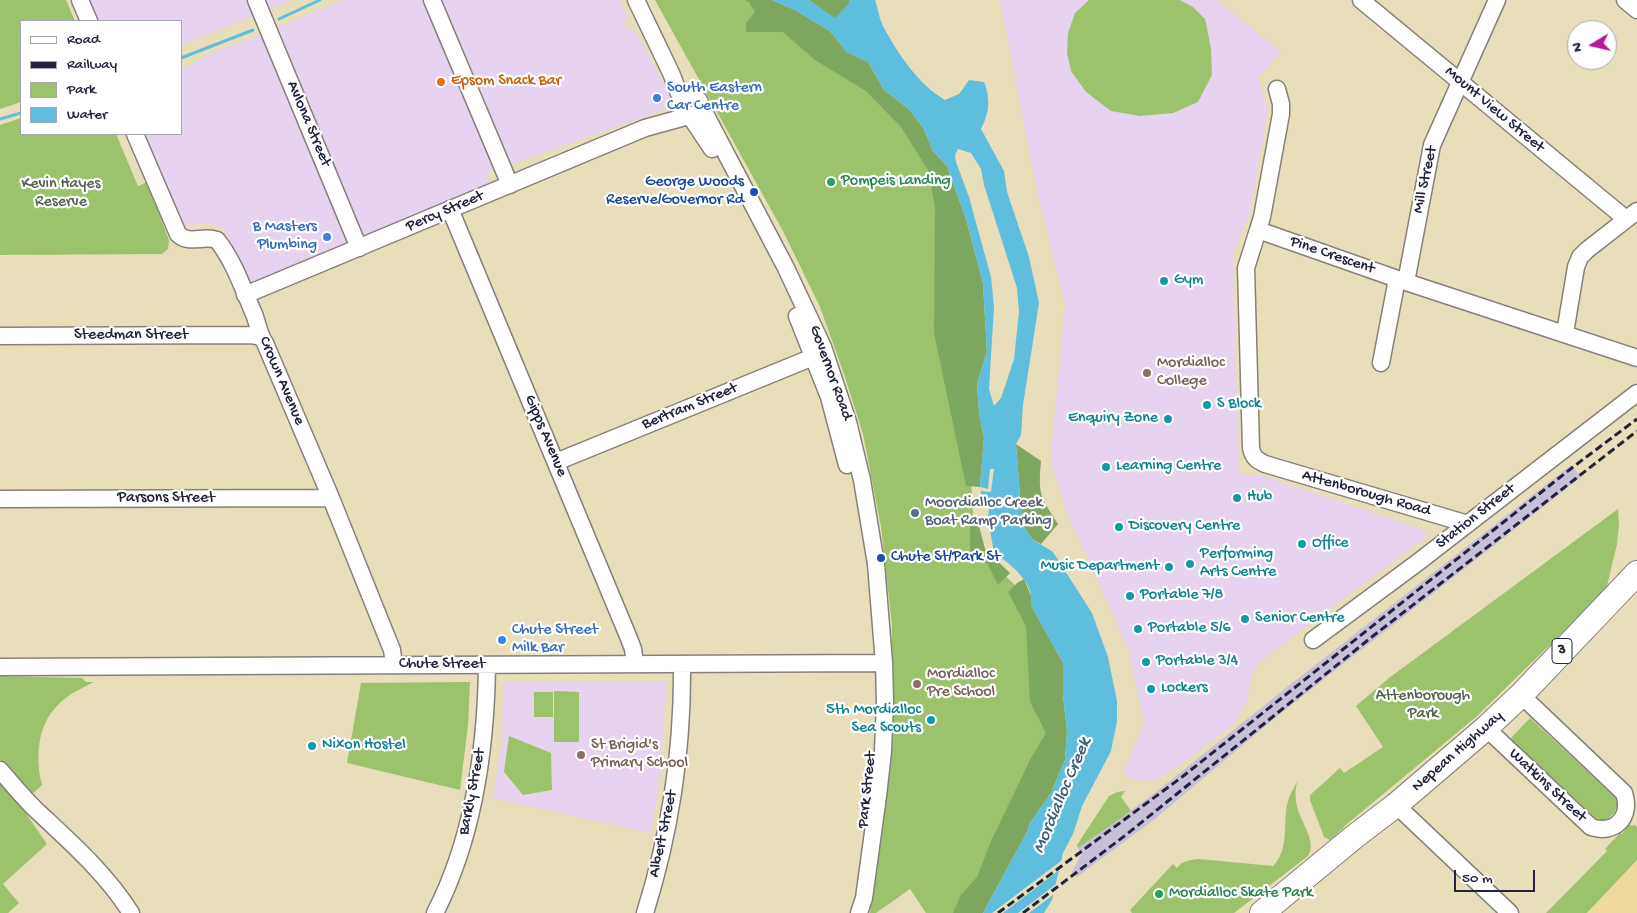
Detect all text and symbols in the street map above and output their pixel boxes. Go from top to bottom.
legend [20,20,182,135]
north arrow [1567,20,1617,70]
text: Road [67,31,100,49]
text: N [1569,41,1587,53]
text: Railway [67,56,117,74]
street label: Mount View Street [1440,63,1548,157]
place label: Epsom Snack Bar [451,72,561,92]
marker: Epsom Snack Bar [435,76,447,88]
street label: Avlona Street [281,78,335,170]
place label: South Eastern Car Centre [667,79,762,117]
text: Park [67,81,96,99]
marker: South Eastern Car Centre [651,92,663,104]
text: Water [67,106,107,124]
street label: Mill Street [1410,145,1442,215]
place label: Pompeis Landing [841,172,951,192]
place label: George Woods Reserve/Governor Rd [606,173,744,211]
park label: Kevin Hayes Reserve [21,175,101,213]
marker: Pompeis Landing [825,176,837,188]
marker: George Woods Reserve/Governor Rd [748,186,760,198]
street label: Percy Street [403,187,487,237]
place label: B Masters Plumbing [253,218,317,256]
marker: B Masters Plumbing [321,231,333,243]
street label: Pine Crescent [1287,233,1377,279]
place label: Gym [1174,271,1203,291]
marker: Gym [1158,275,1170,287]
street label: Governor Road [804,323,856,423]
street label: Steedman Street [74,326,188,346]
street label: Crown Avenue [254,334,308,428]
place label: Mordialloc College [1157,354,1225,392]
marker: Mordialloc College [1141,367,1153,379]
street label: Bertram Street [640,379,740,435]
street label: Gipps Avenue [519,392,571,480]
place label: S Block [1217,395,1261,415]
marker: S Block [1201,399,1213,411]
place label: Enquiry Zone [1068,409,1158,429]
marker: Enquiry Zone [1162,413,1174,425]
place label: Learning Centre [1116,457,1221,477]
marker: Learning Centre [1100,461,1112,473]
street label: Attenborough Road [1299,466,1433,522]
street label: Station Street [1433,480,1519,554]
place label: Hub [1247,488,1272,508]
street label: Parsons Street [117,489,215,509]
marker: Hub [1231,492,1243,504]
place label: Moordialloc Creek Boat Ramp Parking [925,494,1052,532]
marker: Moordialloc Creek Boat Ramp Parking [909,507,921,519]
place label: Discovery Centre [1129,517,1240,537]
marker: Discovery Centre [1113,521,1125,533]
place label: Office [1312,534,1349,554]
marker: Office [1296,538,1308,550]
place label: Performing Arts Centre [1200,545,1276,583]
place label: Chute St/Park St [891,548,1000,568]
marker: Chute St/Park St [875,552,887,564]
place label: Music Department [1040,557,1159,577]
marker: Performing Arts Centre [1184,558,1196,570]
marker: Music Department [1163,561,1175,573]
place label: Portable 7/8 [1140,586,1223,606]
marker: Portable 7/8 [1124,590,1136,602]
place label: Senior Centre [1255,609,1344,629]
marker: Senior Centre [1239,613,1251,625]
place label: Portable 5/6 [1148,619,1231,639]
place label: Chute Street Milk Bar [512,621,598,659]
marker: Portable 5/6 [1132,623,1144,635]
marker: Chute Street Milk Bar [496,634,508,646]
road number: 3 [1552,638,1572,664]
place label: Portable 3/4 [1156,652,1238,672]
street label: Chute Street [399,655,485,675]
marker: Portable 3/4 [1140,656,1152,668]
place label: Mordialloc Pre School [927,665,995,703]
marker: Mordialloc Pre School [911,678,923,690]
place label: Lockers [1161,679,1208,699]
marker: Lockers [1145,683,1157,695]
park label: Attenborough Park [1376,687,1470,725]
place label: 5th Mordialloc Sea Scouts [826,701,921,739]
street label: Nepean Highway [1408,707,1508,797]
marker: 5th Mordialloc Sea Scouts [925,714,937,726]
water label: Mordialloc Creek [1029,735,1097,857]
place label: Nixon Hostel [322,736,406,756]
place label: St Brigid's Primary School [591,736,688,774]
marker: Nixon Hostel [306,740,318,752]
street label: Watkins Street [1504,745,1590,827]
street label: Barkly Street [455,747,491,837]
marker: St Brigid's Primary School [575,749,587,761]
street label: Park Street [854,751,882,829]
street label: Albert Street [645,789,683,879]
scale bar [1457,860,1538,892]
text: 50 m [1462,870,1493,888]
place label: Mordialloc Skate Park [1169,884,1313,904]
marker: Mordialloc Skate Park [1153,888,1165,900]

